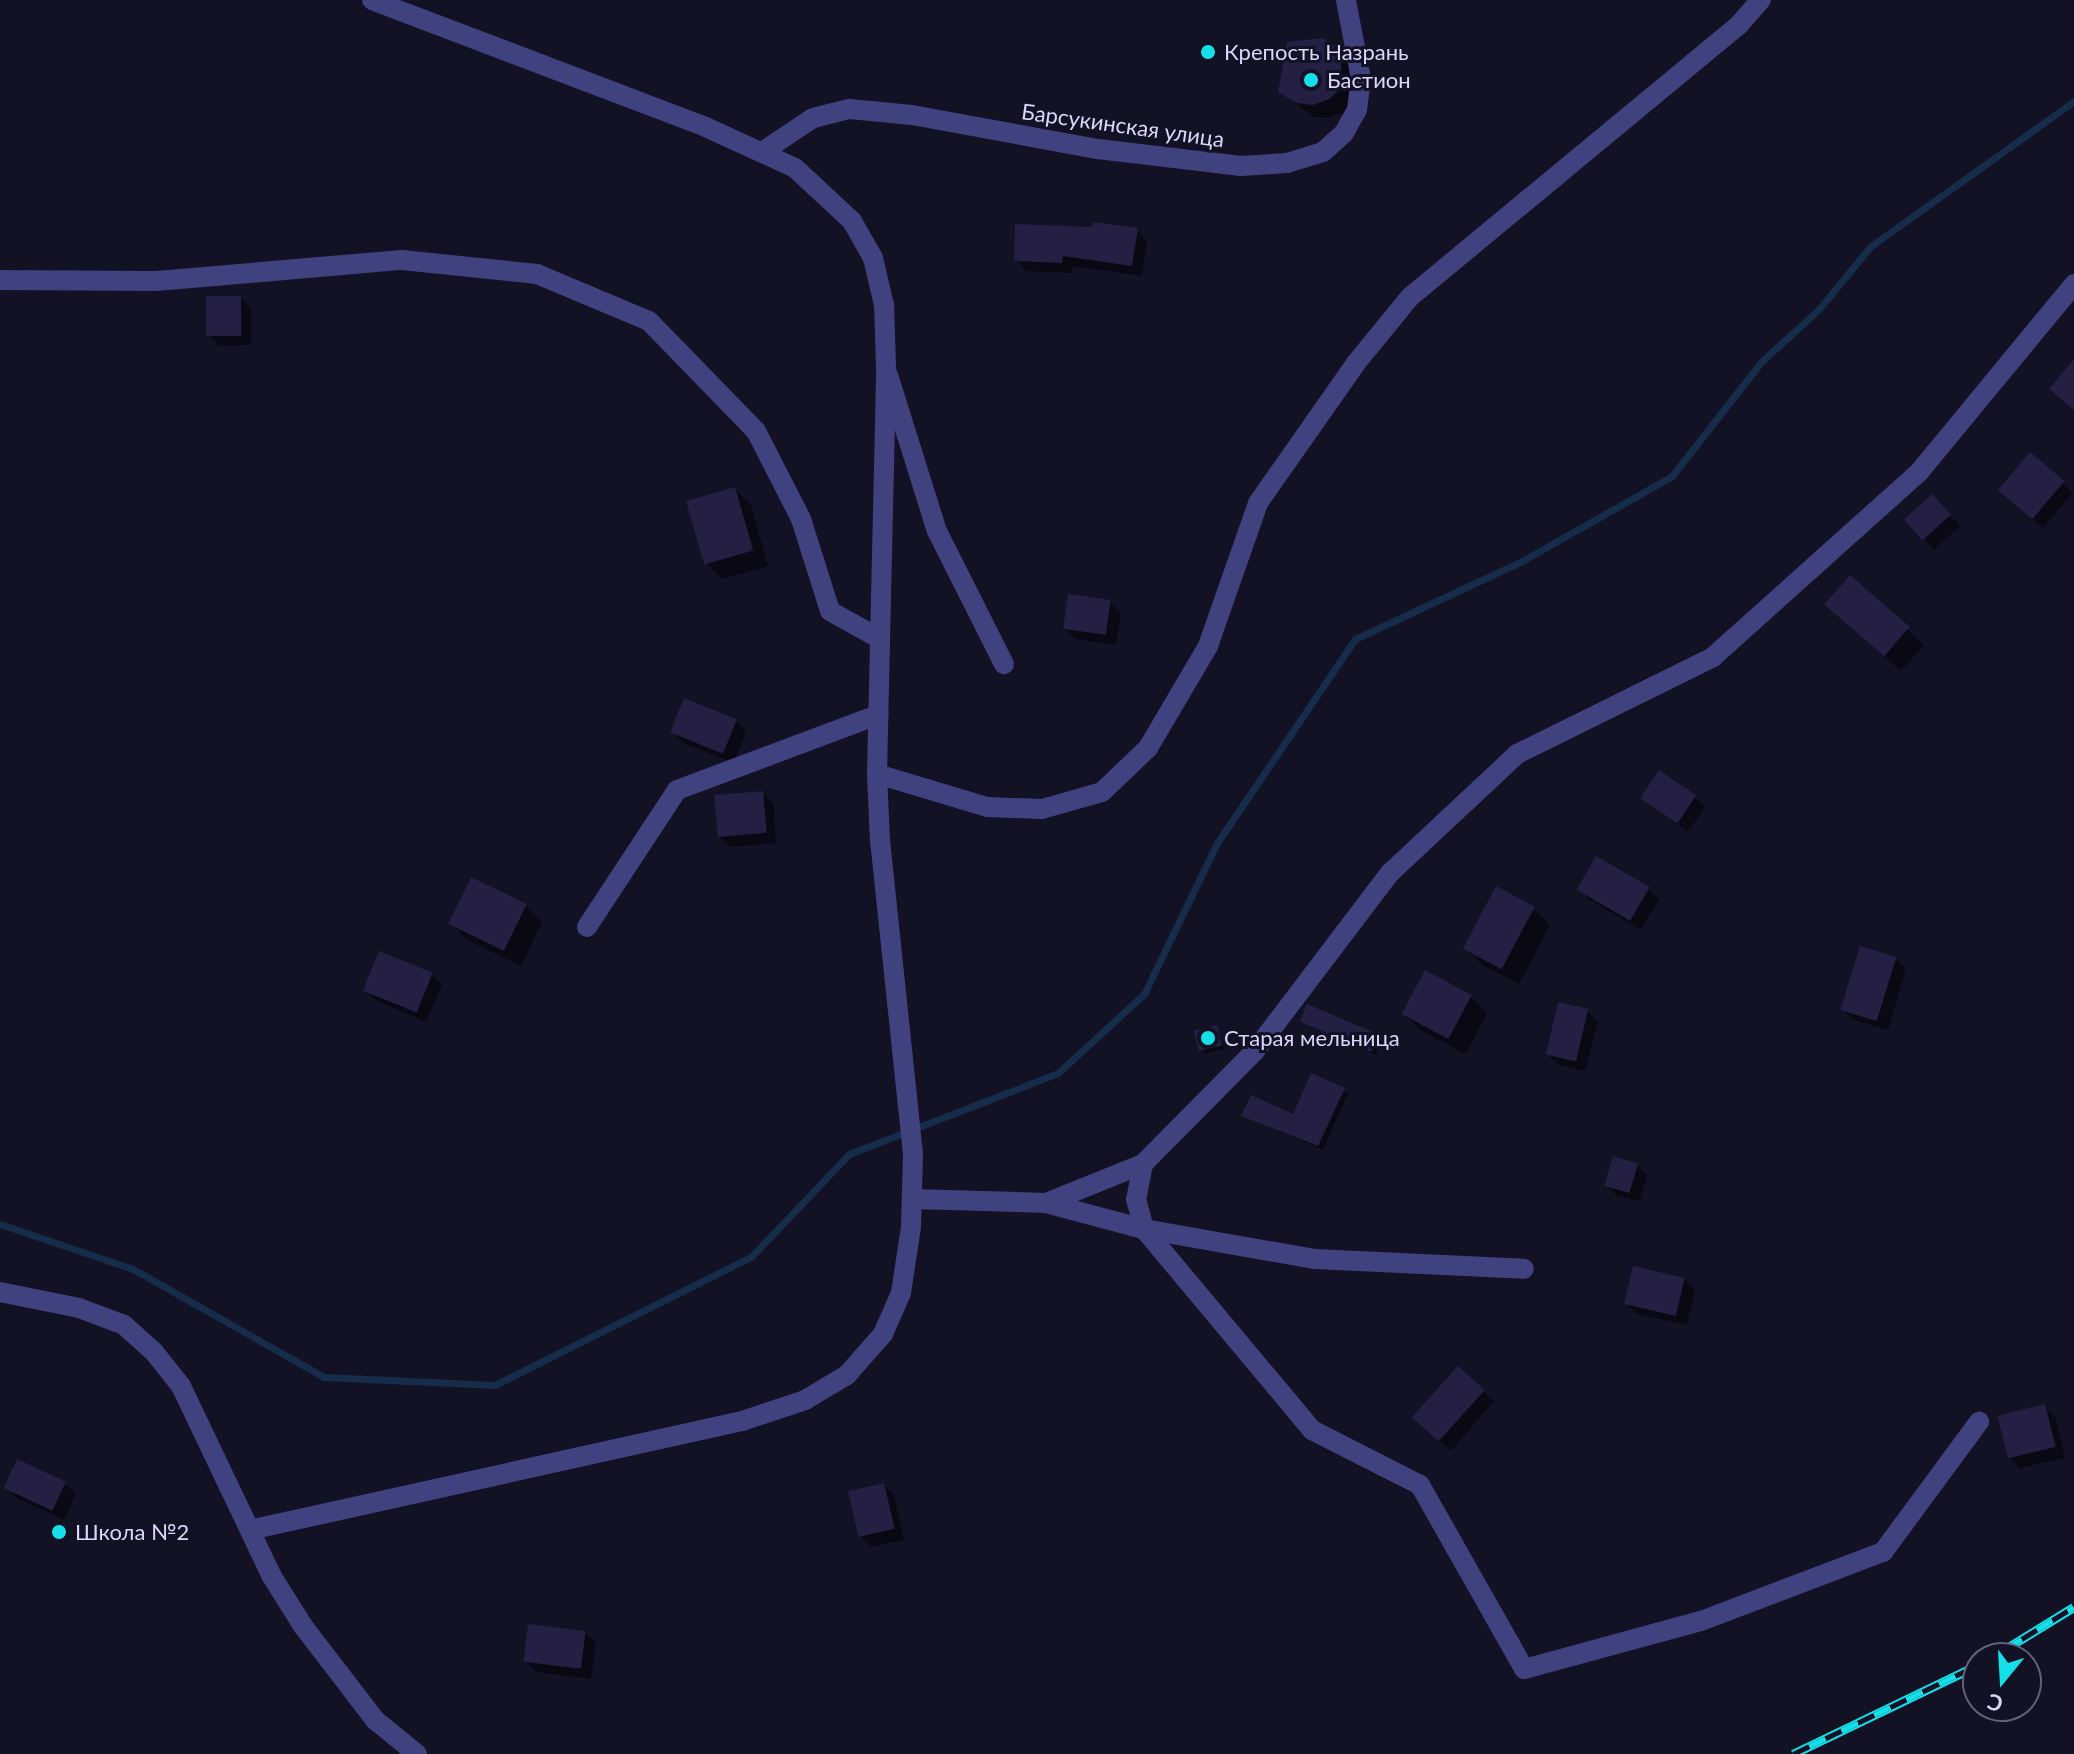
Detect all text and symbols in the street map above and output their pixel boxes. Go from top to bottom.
place label: Крепость Назрань [1224,39,1409,65]
marker: Крепость Назрань [1199,43,1217,61]
place label: Бастион [1327,67,1411,93]
marker: Бастион [1302,71,1320,89]
street label: Барсукинская улица [1020,98,1226,152]
place label: Старая мельница [1224,1025,1400,1051]
marker: Старая мельница [1199,1029,1217,1047]
place label: Школа №2 [75,1519,189,1545]
marker: Школа №2 [50,1523,68,1541]
north arrow [1962,1642,2042,1722]
text: С [1984,1688,2006,1718]

